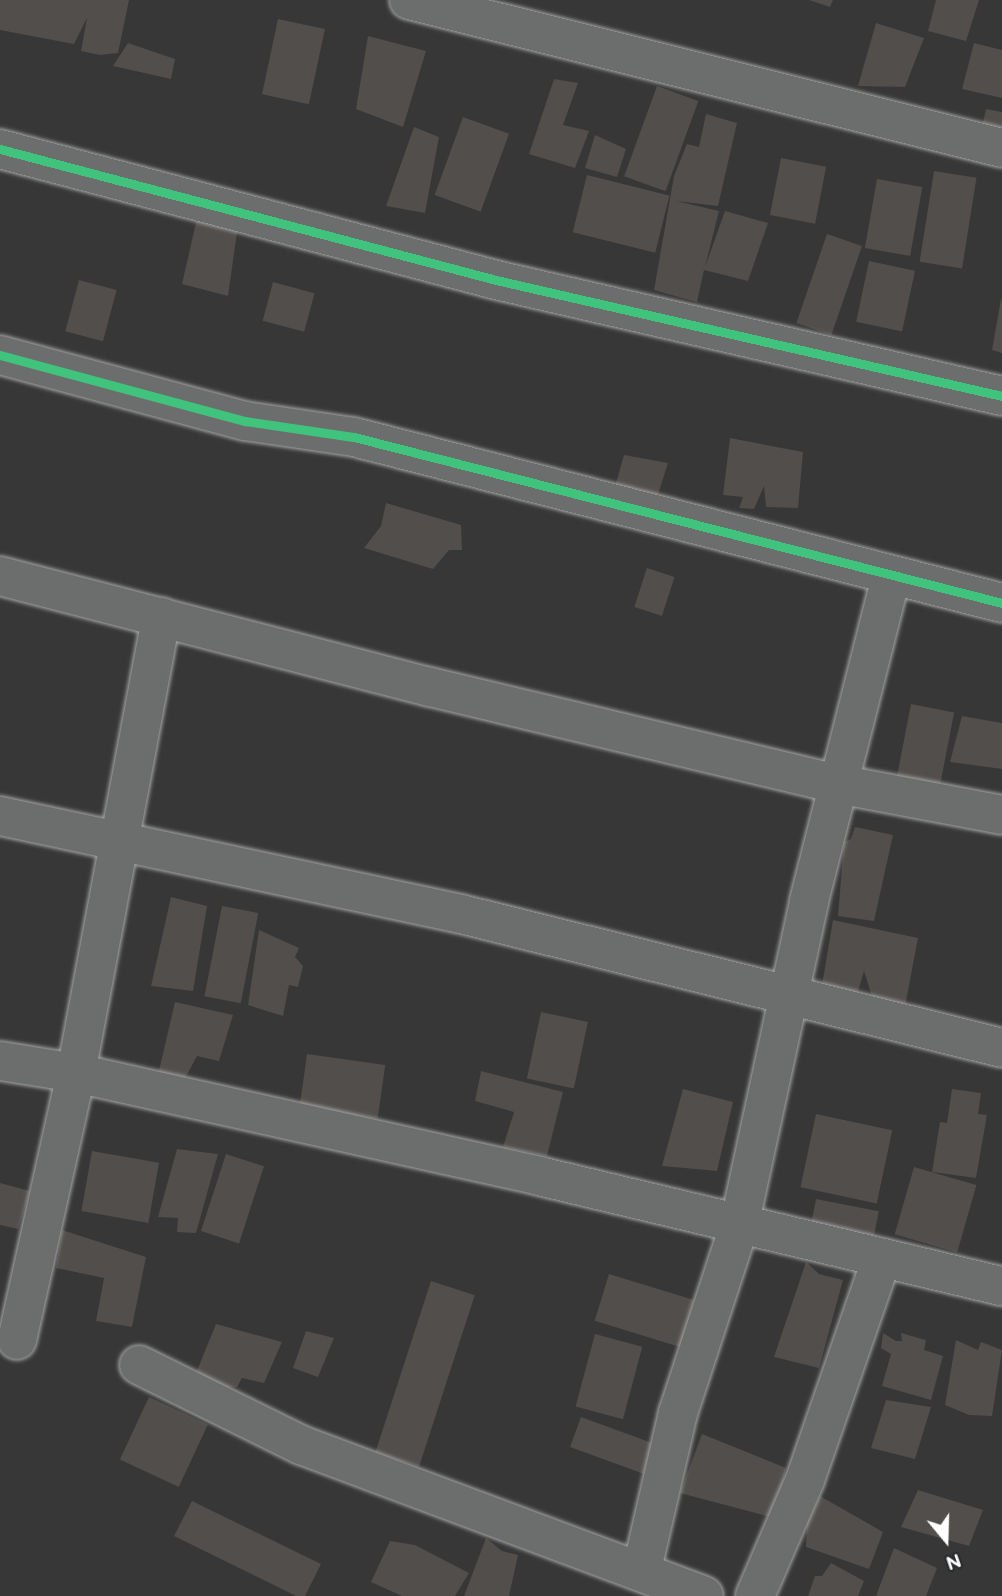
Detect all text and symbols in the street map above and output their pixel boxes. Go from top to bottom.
north arrow [911,1505,981,1575]
text: N [943,1547,963,1574]

